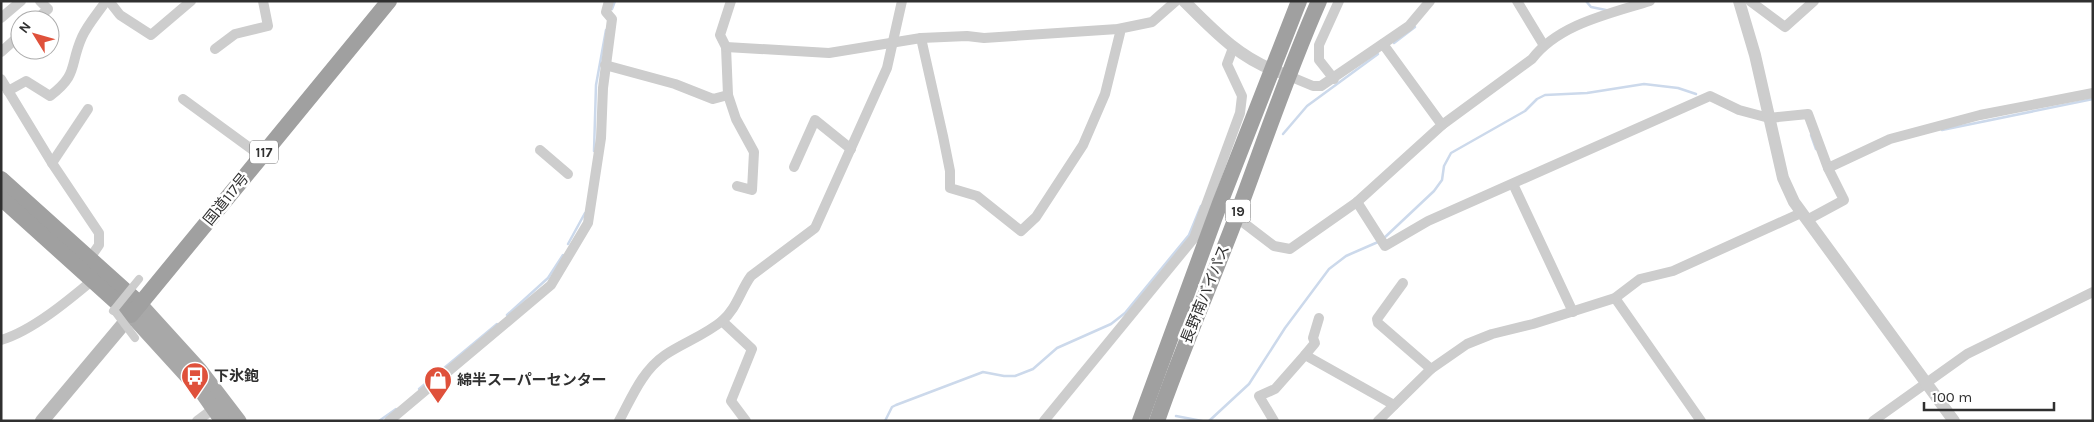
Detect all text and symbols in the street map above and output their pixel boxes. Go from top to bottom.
north arrow [10,10,60,60]
text: N [15,18,35,37]
road number: 117 [250,140,278,163]
street label: 国道117号 [200,169,252,229]
road number: 19 [1226,200,1250,222]
street label: 長野南バイパス [1177,242,1233,346]
bus stop icon: 下氷鉋 [180,361,210,400]
shop icon: 綿半スーパーセンター [423,365,453,404]
place label: 下氷鉋 [214,367,259,385]
place label: 綿半スーパーセンター [457,371,607,389]
scale bar [1924,380,2054,412]
text: 100 m [1932,388,1972,406]

